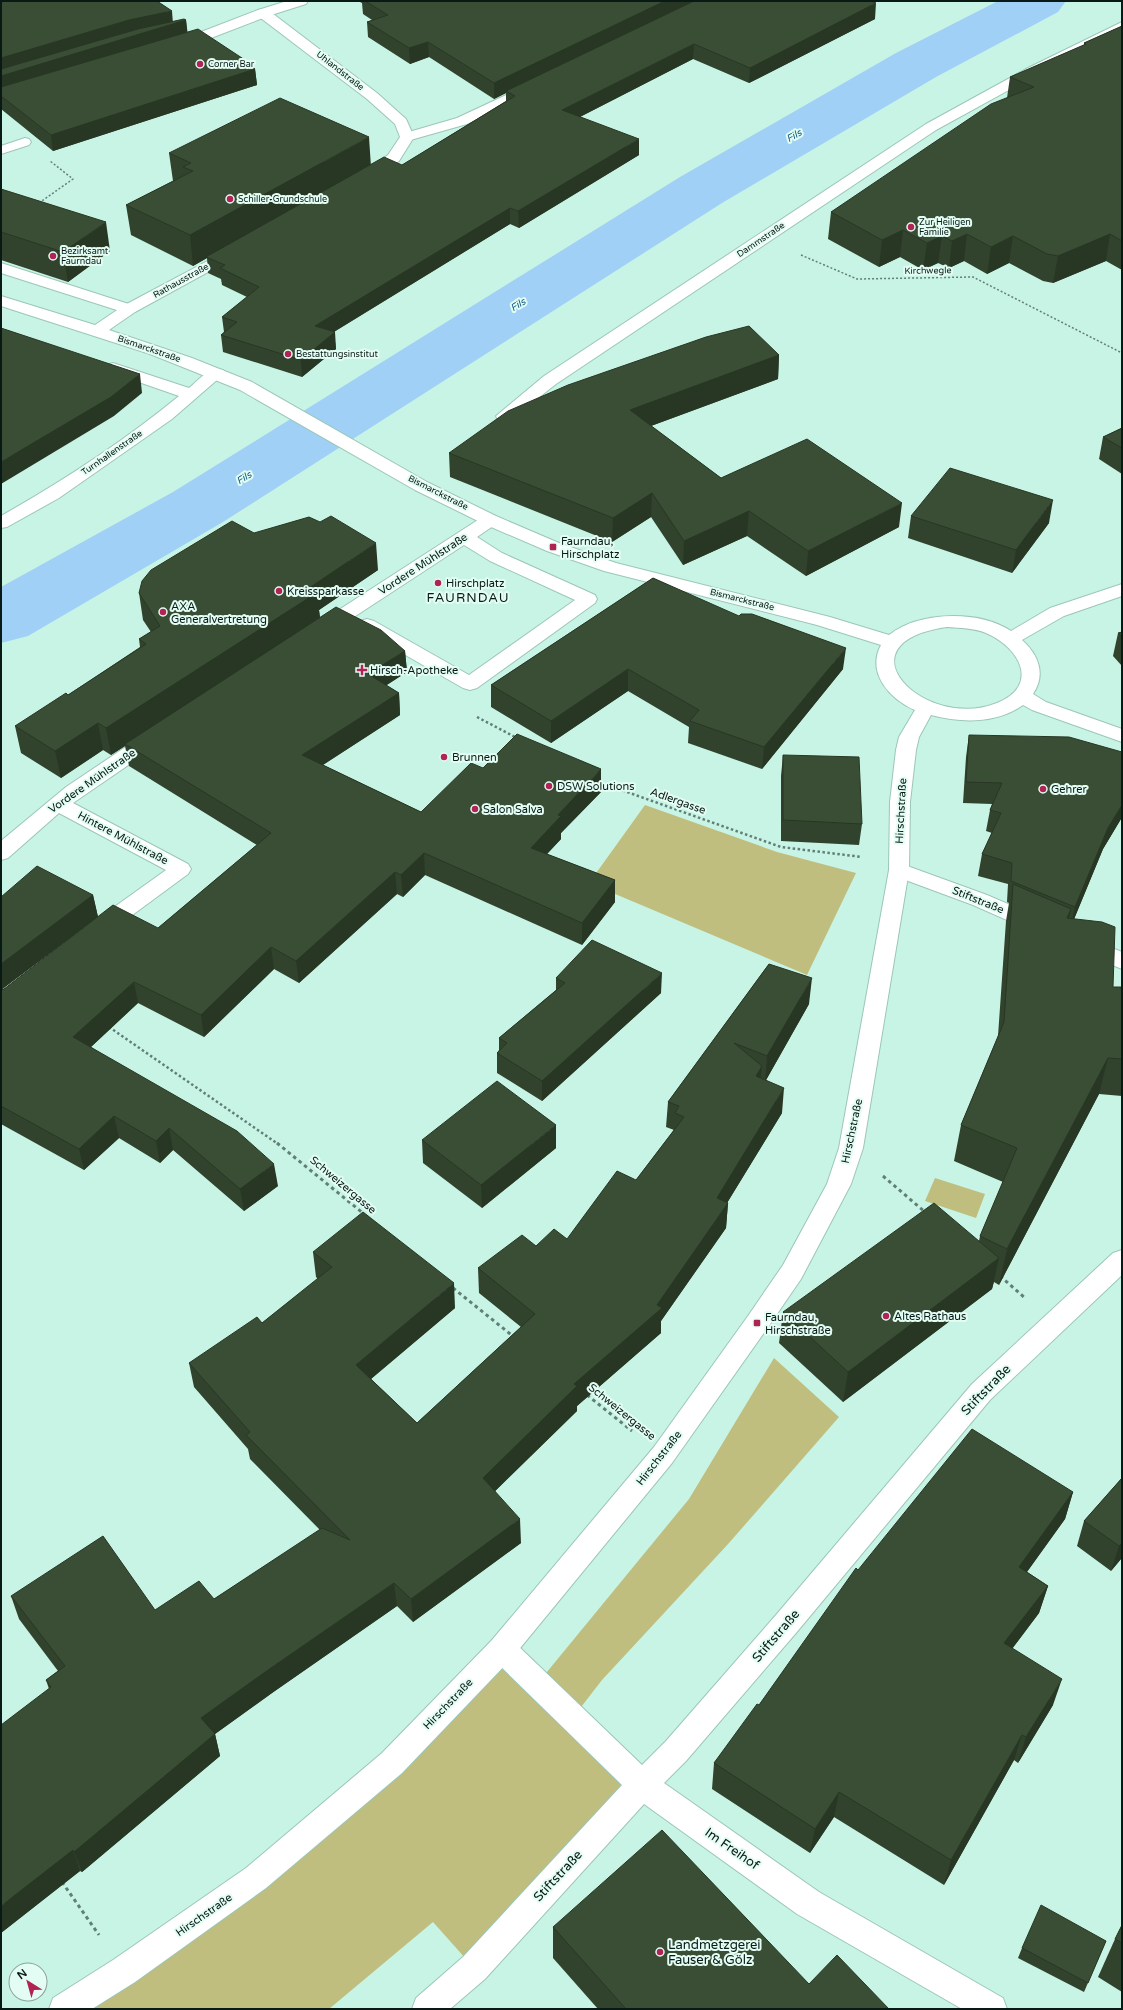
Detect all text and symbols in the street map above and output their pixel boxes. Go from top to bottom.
street label: Uhlandstraße [314,49,366,93]
marker: Corner Bar [195,59,205,69]
place label: Corner Bar [208,59,255,70]
water label: Fils [784,126,805,145]
marker: Schiller-Grundschule [225,194,235,204]
place label: Schiller-Grundschule [238,194,327,205]
place label: Zur Heiligen Familie [919,217,971,238]
street label: Dammstraße [735,220,787,260]
marker: Zur Heiligen Familie [906,222,916,232]
place label: Bezirksamt Faurndau [61,246,109,267]
marker: Bezirksamt Faurndau [48,251,58,261]
street label: Rathausstraße [151,261,211,301]
street label: Kirchwegle [904,265,952,277]
water label: Fils [508,295,529,314]
street label: Bismarckstraße [116,333,182,365]
marker: Bestattungsinstitut [283,349,293,359]
place label: Bestattungsinstitut [296,349,378,360]
street label: Turnhallenstraße [79,428,145,478]
water label: Fils [234,468,255,487]
street label: Bismarckstraße [406,473,470,513]
street label: Vordere Mühlstraße [376,530,470,598]
place label: Faurndau, Hirschplatz [561,535,620,561]
marker: Faurndau, Hirschplatz [548,542,558,552]
place label: Hirschplatz [446,577,505,590]
marker: Hirschplatz [433,578,443,588]
place label: Kreissparkasse [287,585,364,598]
marker: Kreissparkasse [274,586,284,596]
street label: Bismarckstraße [709,587,775,613]
district label: FAURNDAU [426,590,510,606]
place label: AXA Generalvertretung [171,600,267,626]
marker: AXA Generalvertretung [158,607,168,617]
place label: Hirsch-Apotheke [370,664,458,677]
marker: Hirsch-Apotheke [357,665,367,675]
street label: Vordere Mühlstraße [46,746,138,816]
place label: Brunnen [452,751,497,764]
marker: Brunnen [439,752,449,762]
street label: Hirschstraße [893,778,909,844]
place label: DSW Solutions [557,780,635,793]
marker: DSW Solutions [544,781,554,791]
place label: Gehrer [1051,783,1088,796]
marker: Gehrer [1038,784,1048,794]
street label: Adlergasse [649,785,707,817]
place label: Salon Salva [483,803,543,816]
marker: Salon Salva [470,804,480,814]
street label: Hintere Mühlstraße [76,809,170,867]
street label: Stiftstraße [950,884,1006,916]
street label: Hirschstraße [839,1097,865,1165]
street label: Schweizergasse [307,1154,379,1216]
place label: Altes Rathaus [894,1310,966,1323]
place label: Faurndau, Hirschstraße [765,1311,831,1337]
marker: Altes Rathaus [881,1311,891,1321]
marker: Faurndau, Hirschstraße [752,1318,762,1328]
street label: Stiftstraße [958,1361,1014,1419]
street label: Schweizergasse [586,1381,658,1443]
street label: Hirschstraße [634,1428,684,1488]
street label: Stiftstraße [749,1606,803,1666]
street label: Hirschstraße [420,1676,476,1732]
street label: Im Freihof [702,1825,762,1874]
street label: Stiftstraße [530,1847,586,1905]
street label: Hirschstraße [173,1891,235,1939]
place label: Landmetzgerei Fauser & Gölz [668,1937,761,1968]
marker: Landmetzgerei Fauser & Gölz [655,1947,665,1957]
north arrow [8,1962,48,2002]
text: N [15,1967,30,1982]

